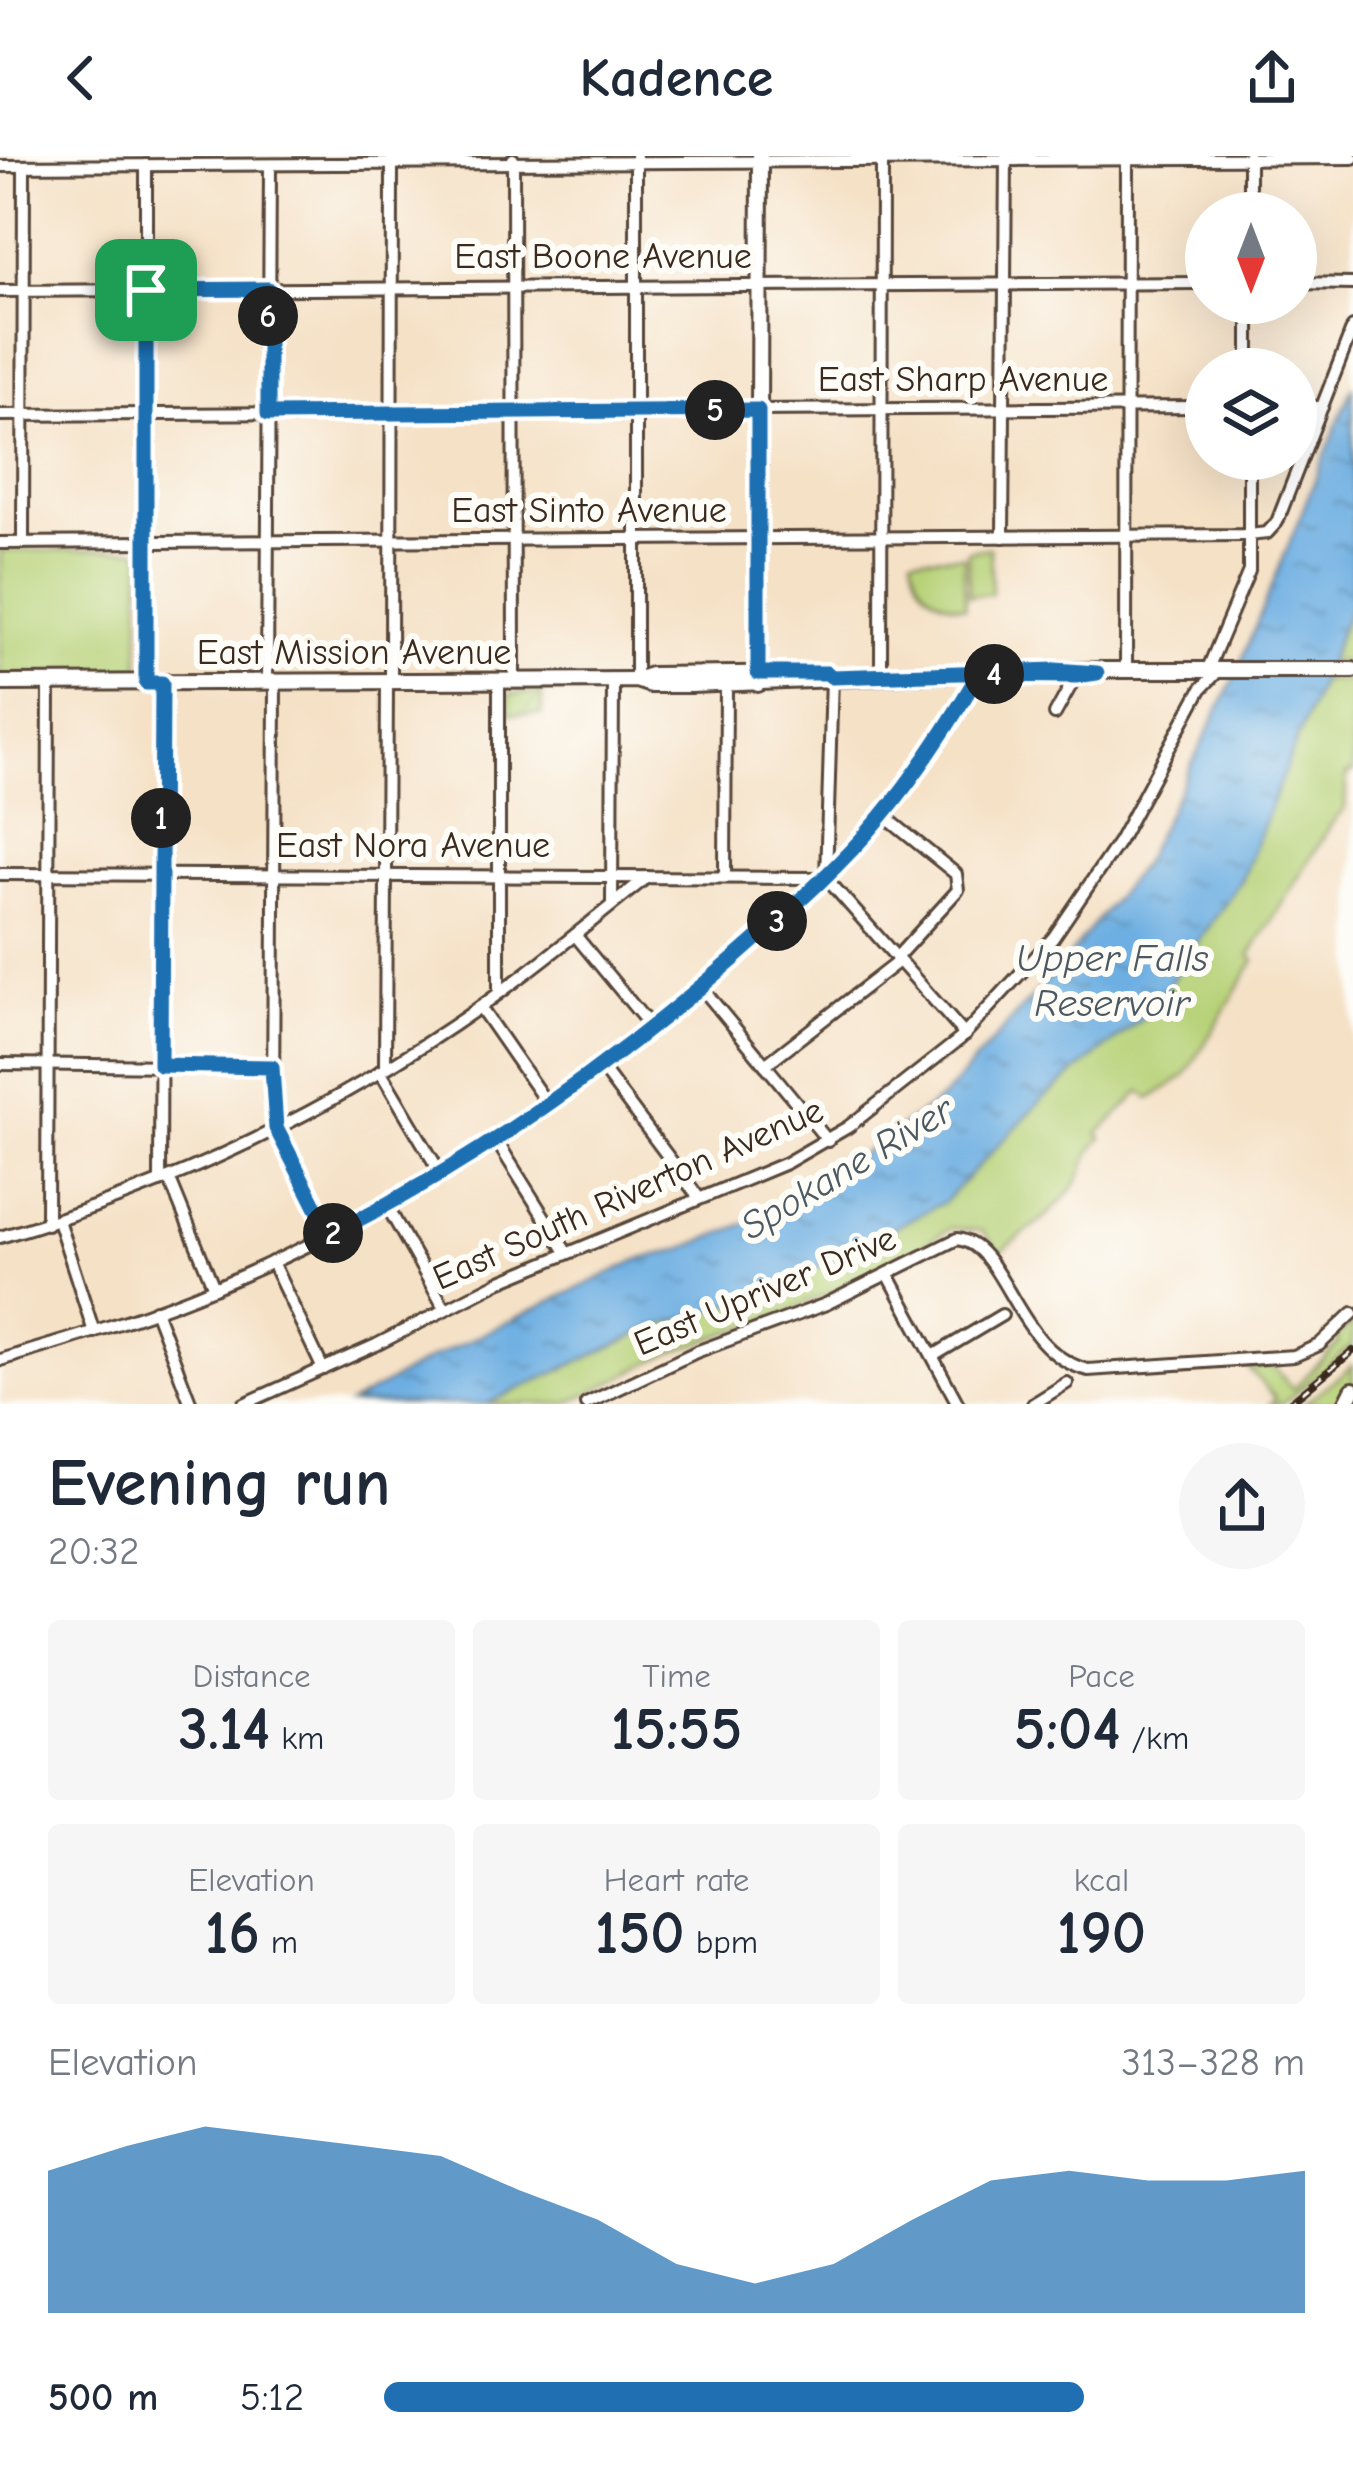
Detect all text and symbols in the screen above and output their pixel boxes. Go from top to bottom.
icon: back [48,45,114,111]
icon: share [1239,45,1305,111]
text: Kadence [580,47,773,110]
north arrow [1185,192,1317,324]
map controls [1185,192,1317,480]
street label: East Boone Avenue [454,236,752,277]
pin [95,239,197,341]
icon: arrive [113,257,179,323]
pin: 6 [238,286,298,346]
text: 6 [259,297,277,335]
button: layers [1185,348,1317,480]
street label: East Sharp Avenue [818,359,1108,400]
pin: 5 [685,380,745,440]
text: 5 [706,391,724,429]
street label: East Sinto Avenue [451,490,727,531]
street label: East Mission Avenue [197,632,511,673]
pin: 4 [964,644,1024,704]
text: 4 [986,655,1002,693]
pin: 1 [131,788,191,848]
text: 1 [155,799,167,837]
street label: East Nora Avenue [276,825,550,866]
pin: 3 [747,891,807,951]
text: 3 [769,902,785,940]
water label: Upper Falls Reservoir [1016,936,1208,1026]
water label: Spokane River [733,1086,963,1249]
street label: East South Riverton Avenue [427,1089,829,1299]
pin: 2 [303,1203,363,1263]
text: 2 [325,1214,341,1252]
street label: East Upriver Drive [628,1217,902,1365]
button: share [1179,1443,1305,1569]
text: Evening run [48,1446,390,1522]
text: 20:32 [48,1529,139,1574]
text: Distance [192,1657,311,1695]
text: Time [642,1657,711,1695]
text: Pace [1068,1657,1135,1695]
text: 3.14 [179,1695,270,1764]
text: 15:55 [611,1695,742,1764]
text: 5:04 [1014,1695,1121,1764]
text: km [270,1719,324,1757]
text: /km [1121,1719,1189,1757]
text: Elevation [188,1861,315,1899]
text: Heart rate [604,1861,749,1899]
text: kcal [1074,1861,1129,1899]
text: 16 [205,1899,260,1968]
text: 150 [595,1899,685,1968]
text: 190 [1057,1899,1146,1968]
text: m [260,1923,298,1961]
text: bpm [685,1923,758,1961]
text: Elevation [48,2040,197,2085]
text: 313–328 m [1121,2040,1305,2085]
text: 500 m [48,2375,158,2420]
text: 5:12 [240,2375,304,2420]

